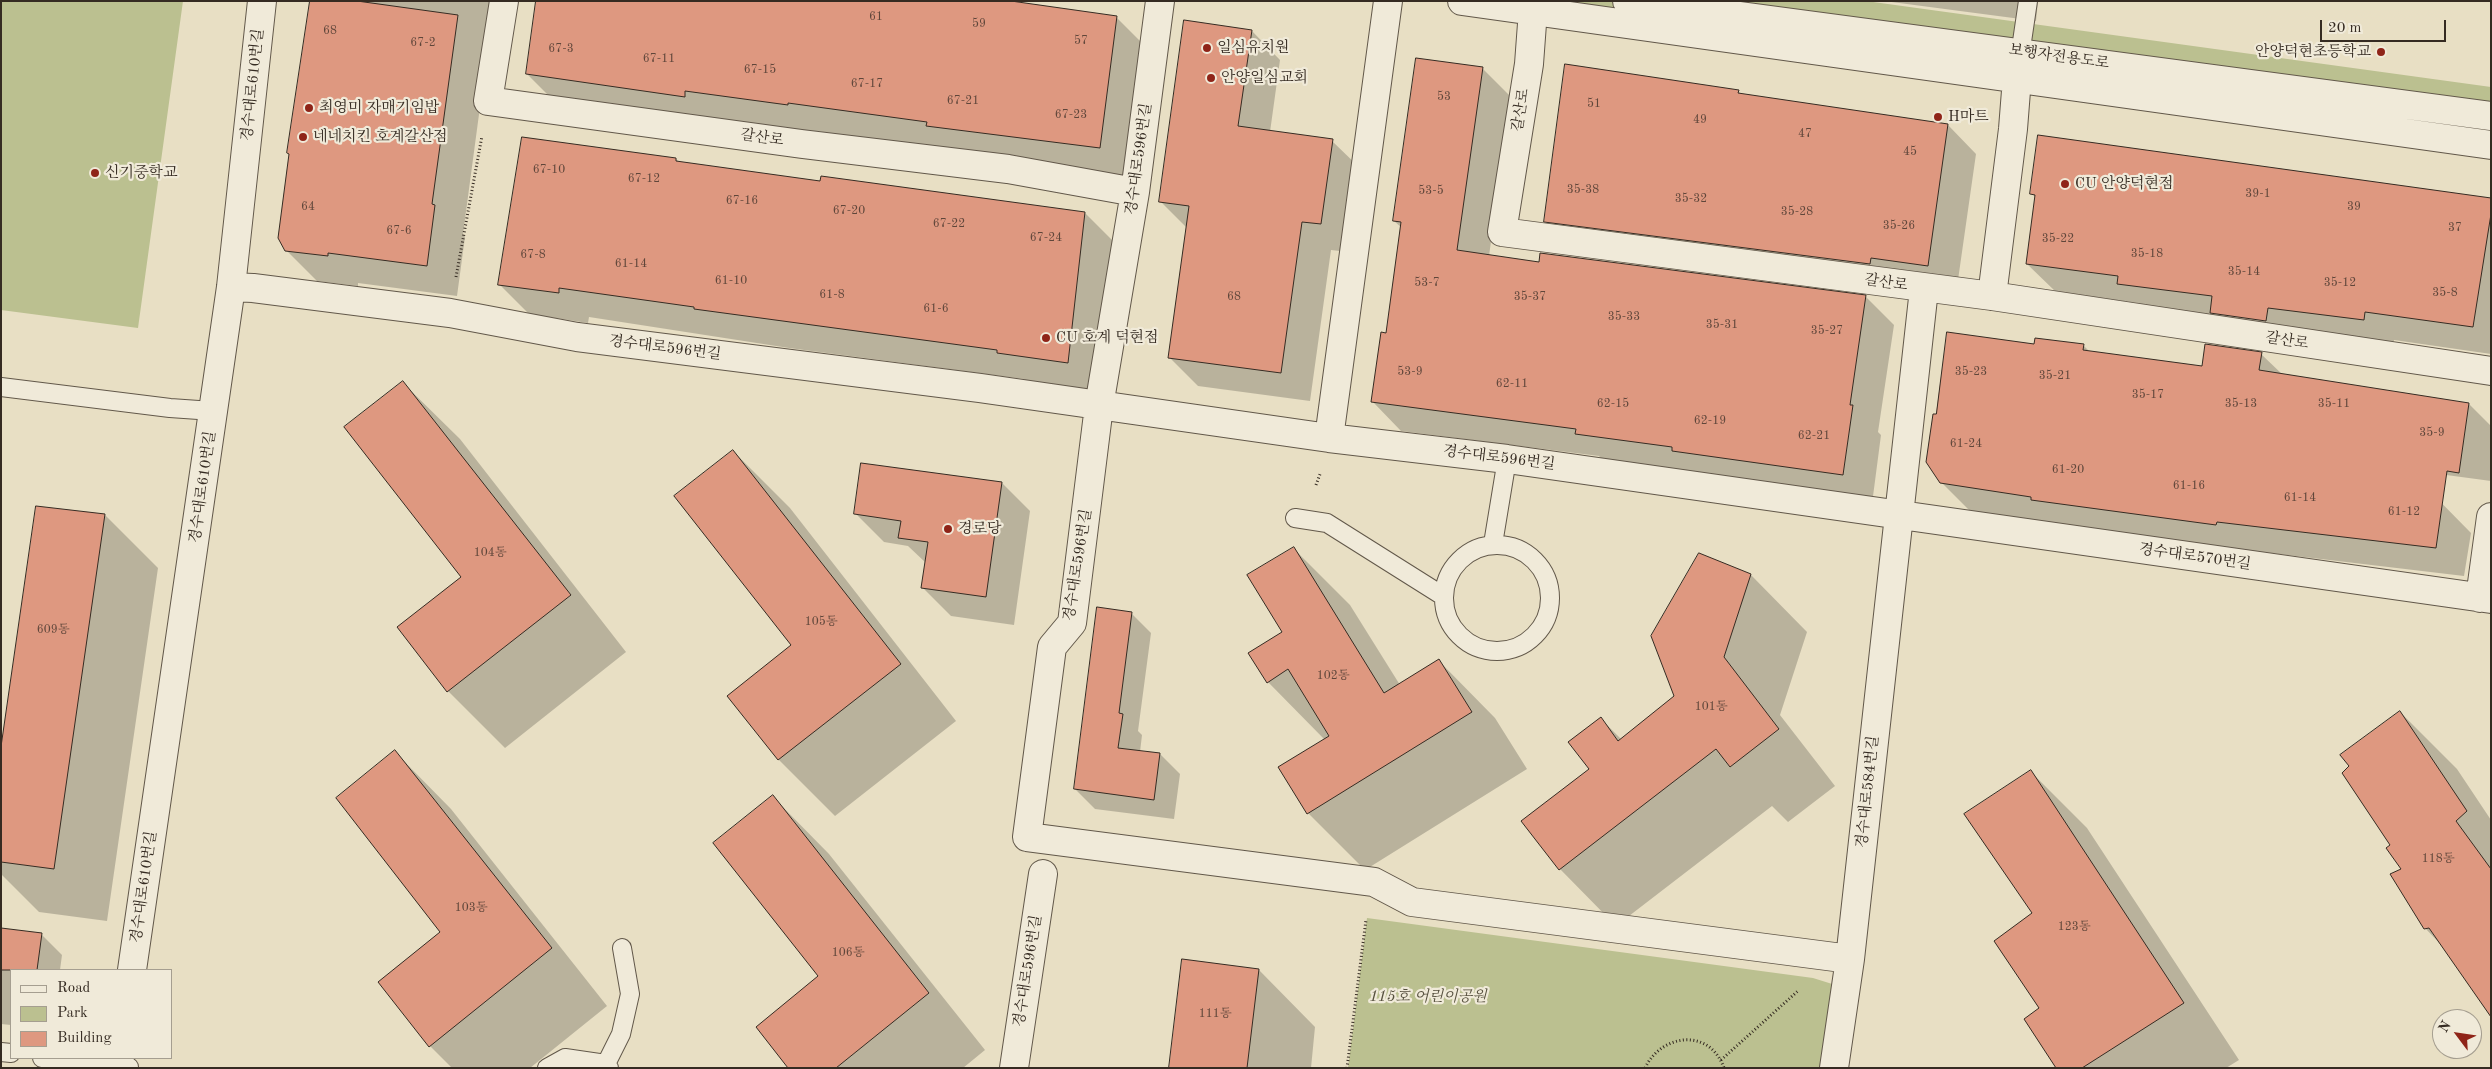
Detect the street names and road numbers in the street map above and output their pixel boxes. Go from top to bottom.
street label: 경수대로610번길 [238,28,268,142]
street label: 보행자전용도로 [2008,41,2110,73]
street label: 갈산로 [1509,87,1533,133]
street label: 경수대로596번길 [1122,102,1156,216]
street label: 갈산로 [739,126,785,150]
street label: 갈산로 [1863,271,1909,295]
street label: 갈산로 [2264,329,2310,353]
street label: 경수대로596번길 [608,332,722,364]
street label: 경수대로610번길 [186,430,220,544]
street label: 경수대로596번길 [1442,442,1556,474]
street label: 경수대로596번길 [1060,508,1096,622]
street label: 경수대로570번길 [2138,540,2252,574]
street label: 경수대로584번길 [1853,735,1883,849]
street label: 경수대로610번길 [127,830,161,944]
street label: 경수대로596번길 [1010,914,1046,1028]

